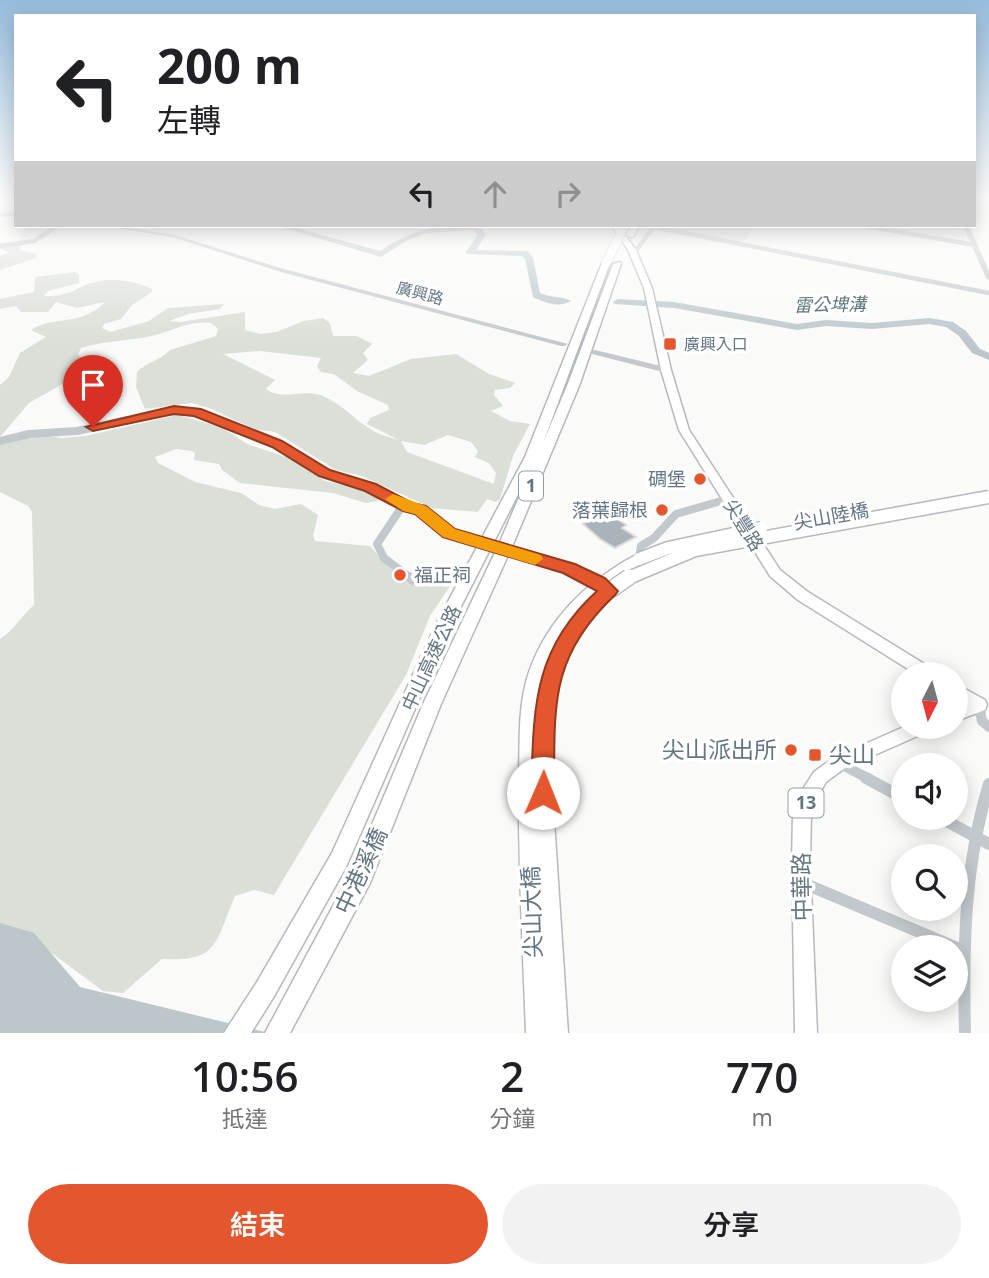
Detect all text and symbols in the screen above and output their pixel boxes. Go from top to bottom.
text: 200 m [157,32,302,98]
icon: left [42,42,133,133]
text: 左轉 [157,98,221,141]
icon: left [403,175,441,213]
icon: ahead [476,175,514,213]
icon: right [549,175,587,213]
street label: 廣興路 [394,276,446,310]
water label: 雷公埤溝 [794,291,869,317]
place label: 廣興入口 [684,333,748,355]
marker: 廣興入口 [662,336,678,352]
pin [63,355,123,427]
icon: arrive [74,366,112,404]
place label: 碉堡 [648,466,686,492]
marker: 碉堡 [692,471,708,487]
road number: 1 [519,472,543,500]
street label: 尖豐路 [718,494,770,556]
place label: 落葉歸根 [572,497,648,523]
street label: 尖山陸橋 [791,497,871,535]
marker: 落葉歸根 [654,502,670,518]
place label: 福正祠 [414,562,471,588]
marker: 福正祠 [392,567,408,583]
street label: 中山高速公路 [395,601,467,715]
north arrow [891,662,968,738]
map controls [891,662,968,1012]
place label: 尖山派出所 [662,733,777,765]
place label: 尖山 [829,738,875,770]
marker: 尖山派出所 [783,742,799,758]
marker: 尖山 [807,747,823,763]
button: sound [891,753,968,830]
position arrow [506,756,580,830]
road number: 13 [788,788,824,818]
street label: 中港溪橋 [326,822,394,919]
button: search [891,844,968,921]
street label: 中華路 [784,852,818,922]
street label: 尖山大橋 [513,866,549,959]
button: layers [891,935,968,1012]
text: 10:56 [191,1047,298,1104]
text: 2 [500,1047,524,1104]
text: 770 [726,1048,798,1105]
text: m [751,1101,773,1133]
text: 抵達 [222,1102,268,1134]
text: 分鐘 [489,1102,535,1134]
button: 結束 [28,1184,488,1264]
button: 分享 [502,1184,961,1264]

